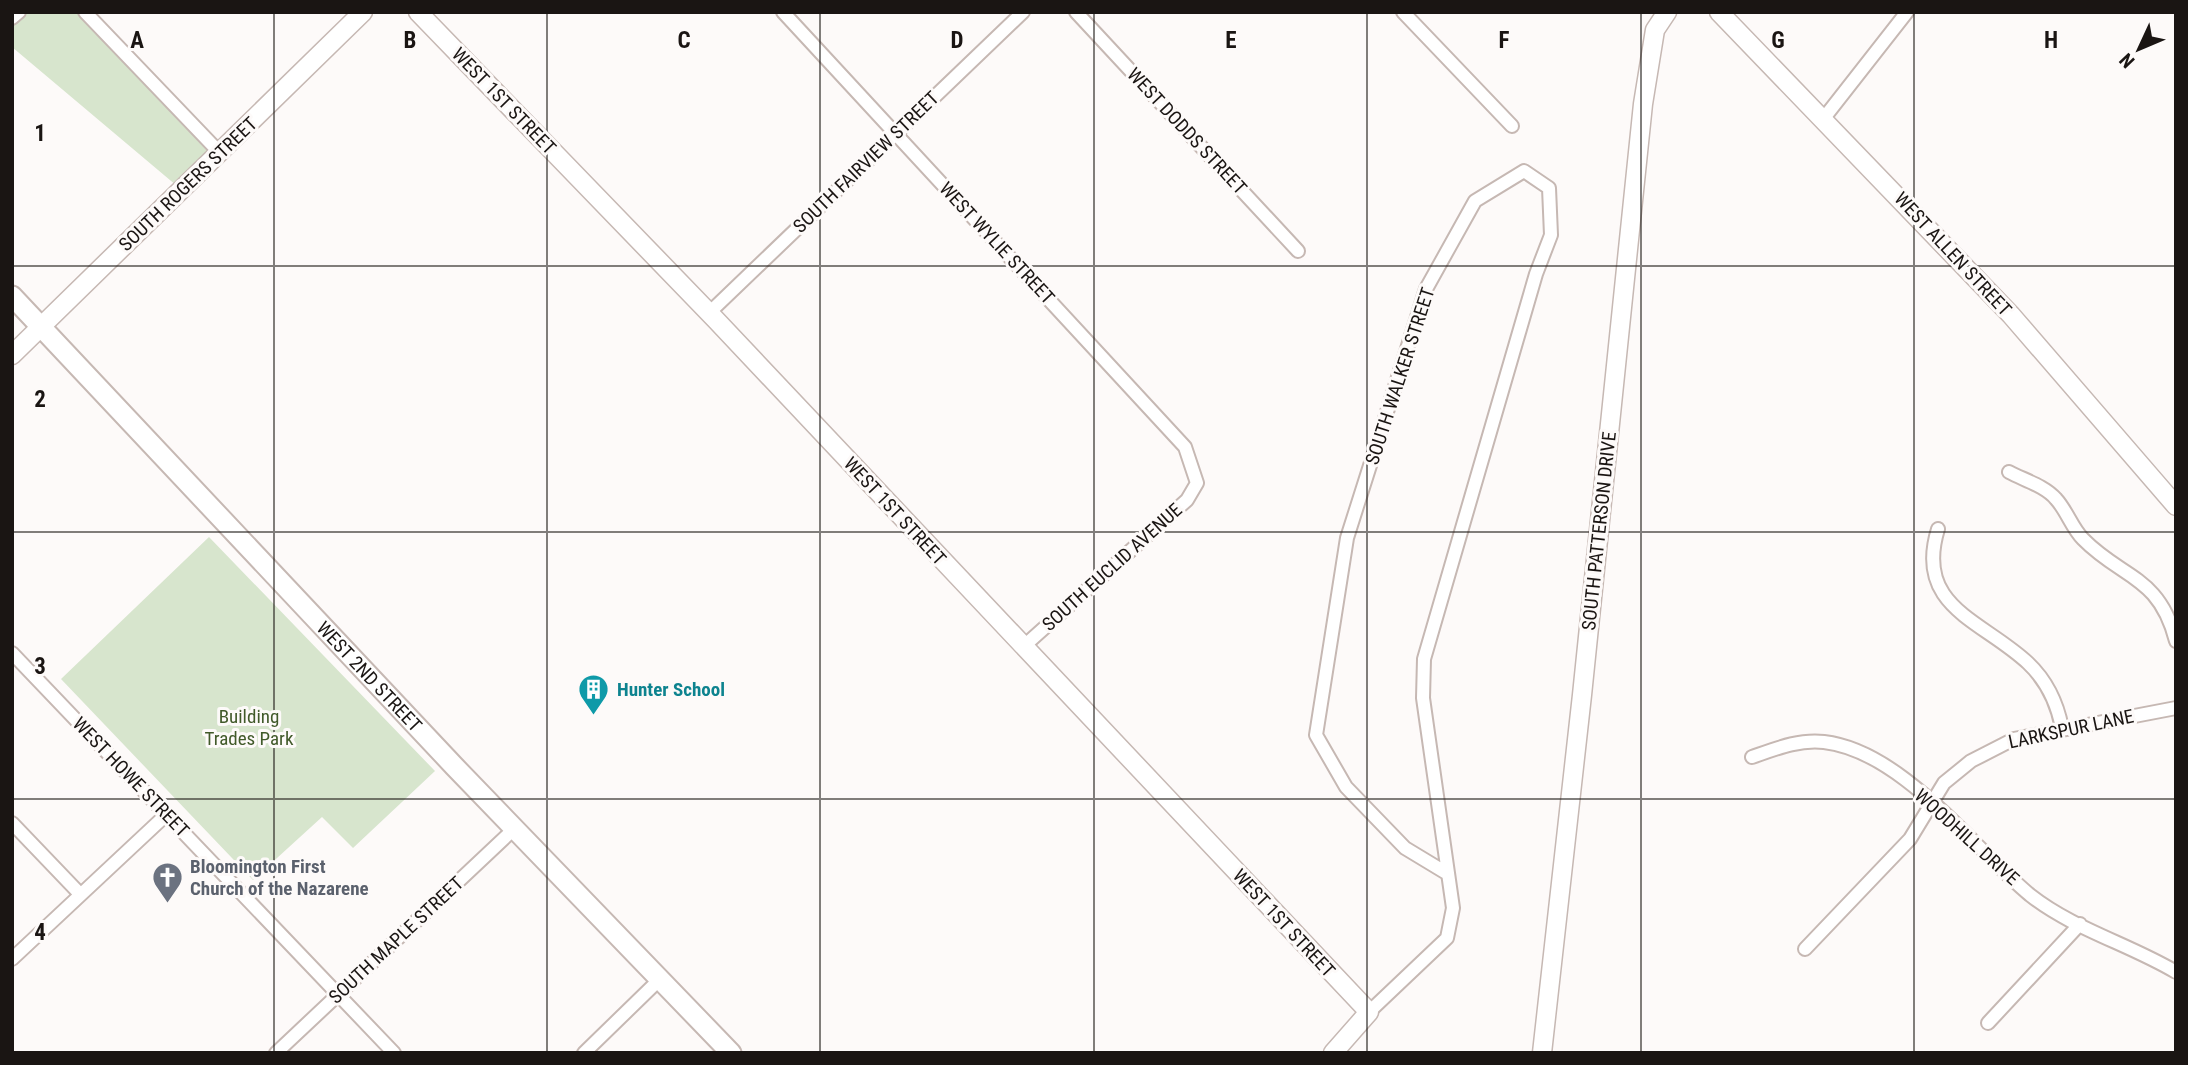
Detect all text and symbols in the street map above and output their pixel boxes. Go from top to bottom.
north arrow [2104,14,2174,84]
text: A [130,27,144,54]
text: B [404,27,416,54]
text: C [677,27,691,54]
text: D [951,27,964,54]
text: E [1225,27,1237,54]
text: F [1499,27,1510,54]
text: G [1771,27,1785,54]
text: H [2044,27,2058,54]
street label: WEST 1ST STREET [447,43,561,159]
text: N [2115,48,2139,73]
street label: WEST DODDS STREET [1122,63,1252,199]
street label: SOUTH FAIRVIEW STREET [788,86,944,238]
street label: SOUTH ROGERS STREET [114,112,262,256]
text: 1 [34,120,46,147]
street label: WEST WYLIE STREET [935,177,1060,309]
street label: WEST ALLEN STREET [1890,187,2016,321]
street label: SOUTH WALKER STREET [1360,284,1440,468]
text: 2 [34,386,46,413]
street label: SOUTH PATTERSON DRIVE [1577,431,1621,631]
street label: WEST 1ST STREET [839,452,951,570]
street label: SOUTH EUCLID AVENUE [1037,498,1187,636]
street label: WEST 2ND STREET [312,616,427,736]
text: 3 [34,653,46,680]
building icon: Hunter School [577,672,611,716]
place label: Hunter School [617,678,725,701]
street label: LARKSPUR LANE [2006,704,2136,754]
park label: Building Trades Park [205,705,294,750]
street label: WEST HOWE STREET [68,712,194,842]
street label: WOODHILL DRIVE [1910,784,2024,890]
place label: Bloomington First Church of the Nazarene [190,855,369,900]
church icon: Bloomington First Church of the Nazarene [150,860,184,904]
street label: WEST 1ST STREET [1228,864,1340,982]
street label: SOUTH MAPLE STREET [324,872,468,1008]
text: 4 [34,919,46,946]

